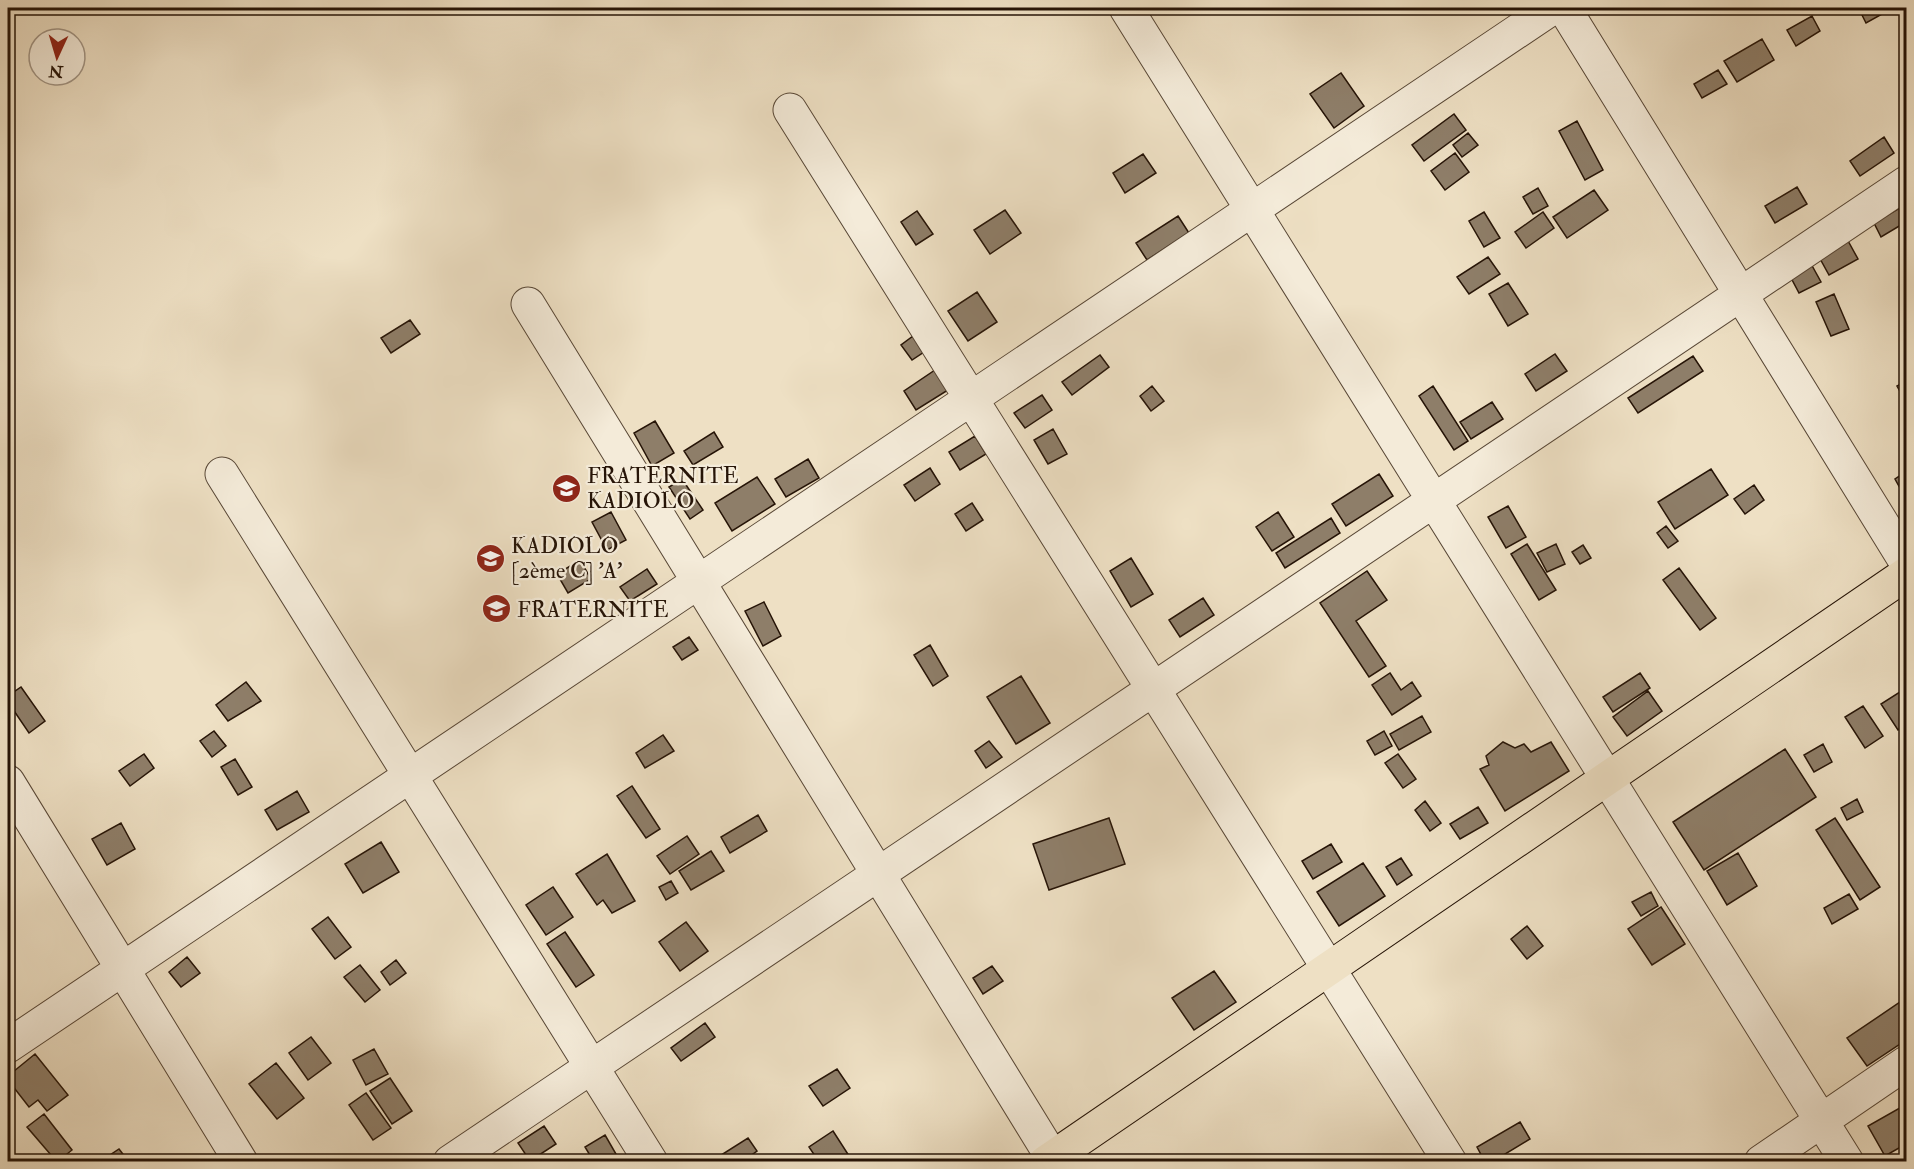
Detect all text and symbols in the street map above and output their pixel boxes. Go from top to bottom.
north arrow [27,27,87,87]
text: N [48,60,65,82]
place label: FRATERNITE KADIOLO [587,462,739,515]
school or university icon: FRATERNITE KADIOLO [550,472,582,504]
place label: KADIOLO [2ème C] 'A' [511,532,623,585]
school or university icon: KADIOLO [2ème C] 'A' [474,542,506,574]
school or university icon: FRATERNITE [480,593,512,625]
place label: FRATERNITE [517,596,669,624]

